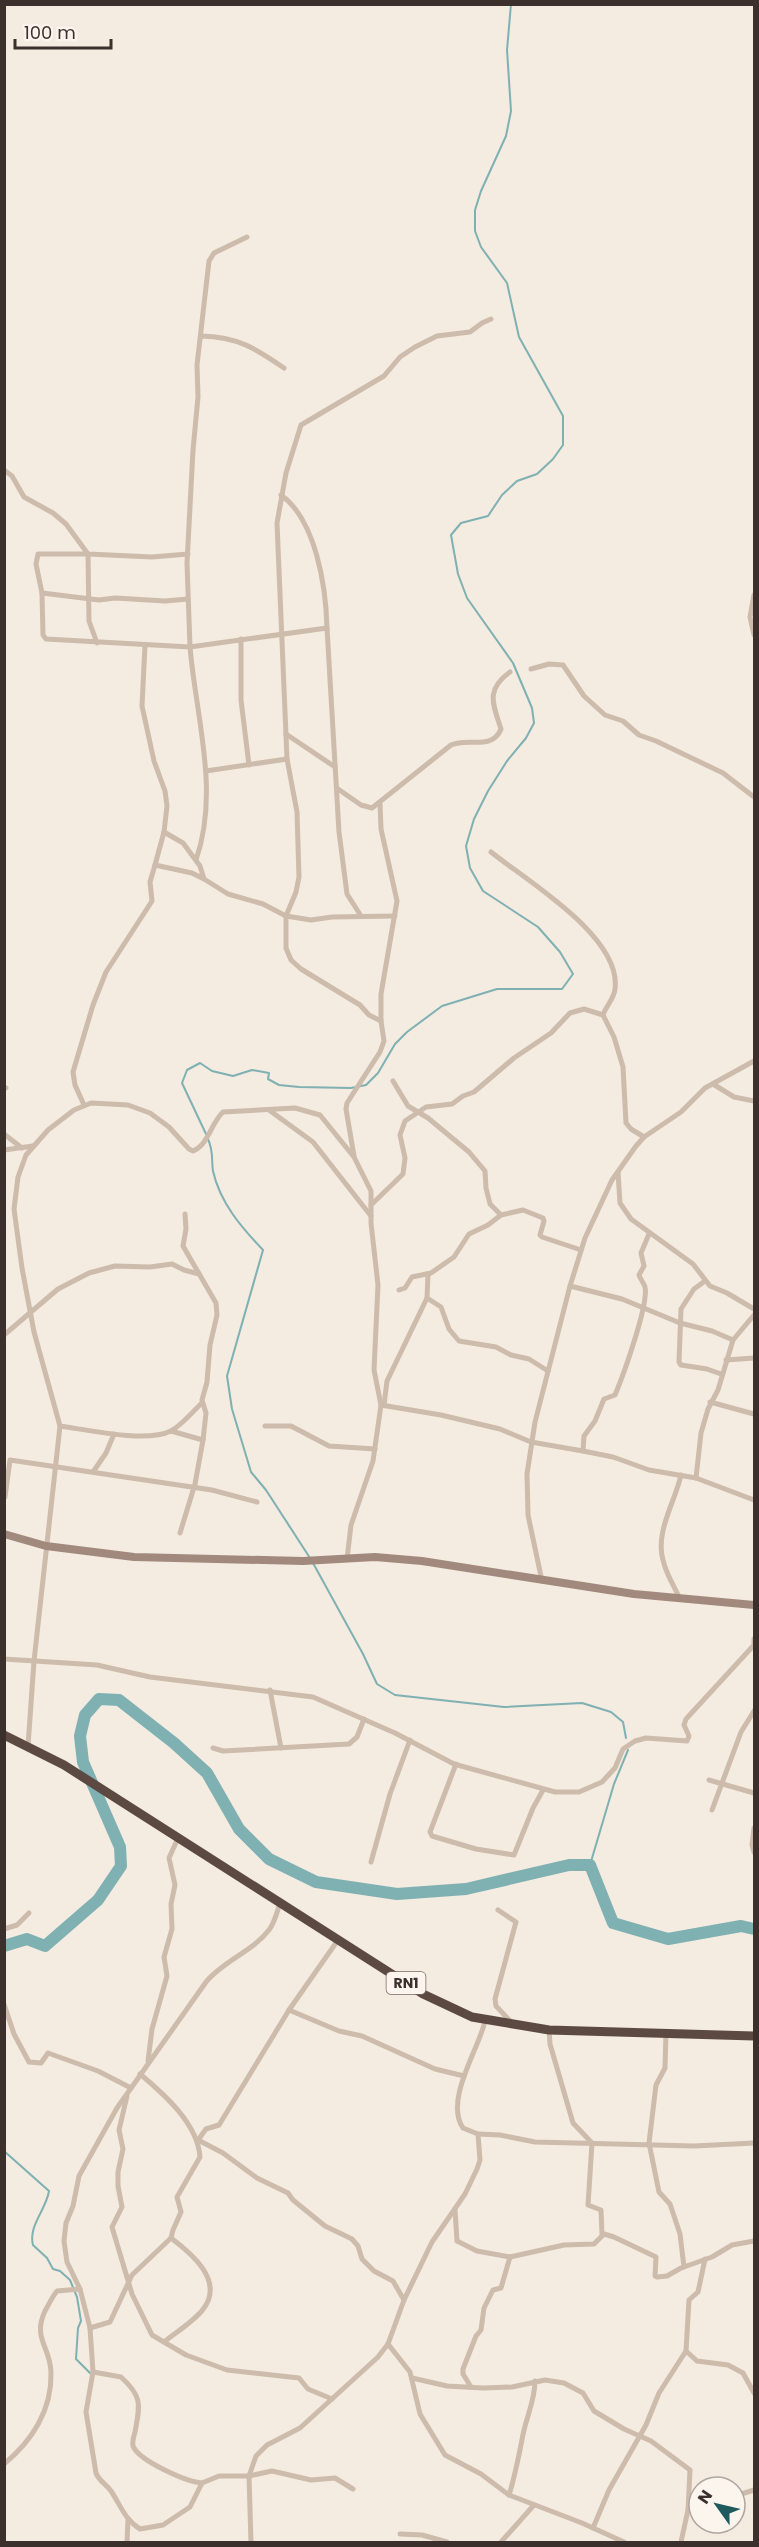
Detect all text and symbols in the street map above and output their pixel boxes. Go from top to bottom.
scale bar [15,12,111,50]
text: 100 m [24,20,76,45]
road number: RN1 [386,1972,426,1994]
north arrow [687,2475,747,2535]
text: N [692,2485,718,2508]

